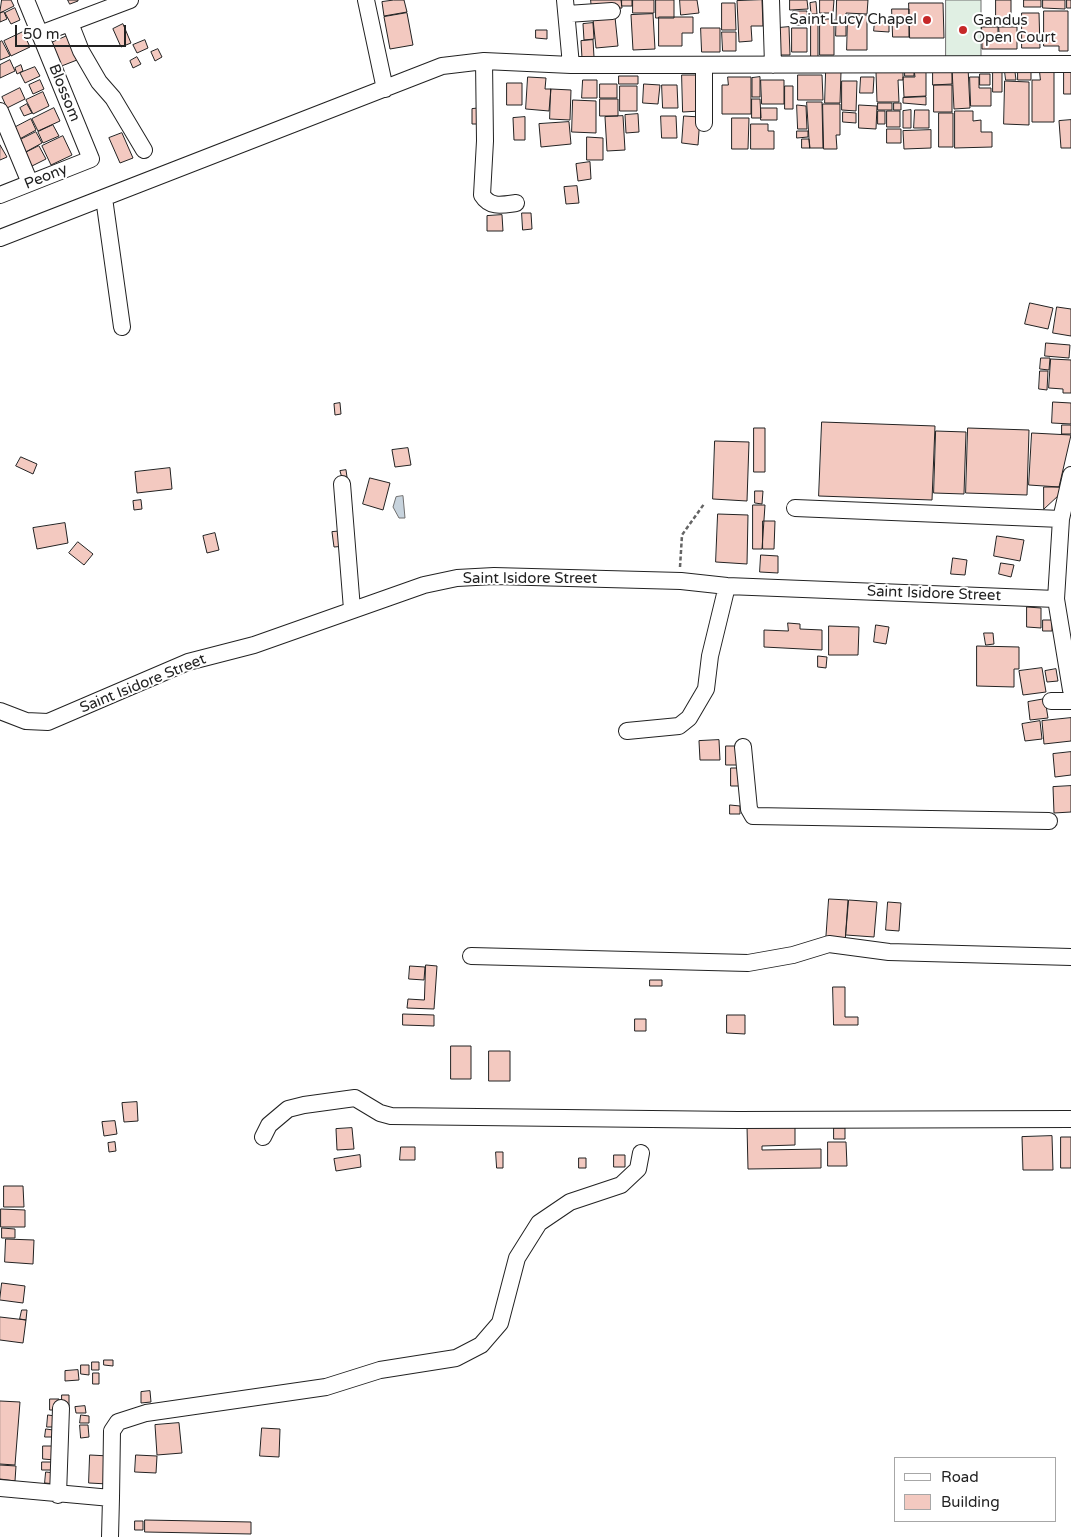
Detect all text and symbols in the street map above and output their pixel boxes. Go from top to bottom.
place label: Saint Lucy Chapel [790,11,917,29]
place label: Gandus Open Court [973,12,1056,47]
marker: Saint Lucy Chapel [921,14,933,26]
scale bar [18,15,129,47]
marker: Gandus Open Court [957,24,969,36]
text: 50 m [23,25,60,43]
street label: Blossom [44,62,84,124]
street label: Peony [22,160,70,194]
street label: Saint Isidore Street [463,570,597,588]
street label: Saint Isidore Street [867,583,1001,605]
street label: Saint Isidore Street [77,650,209,718]
legend [894,1457,1056,1522]
text: Road [941,1468,979,1486]
text: Building [941,1493,1000,1511]

